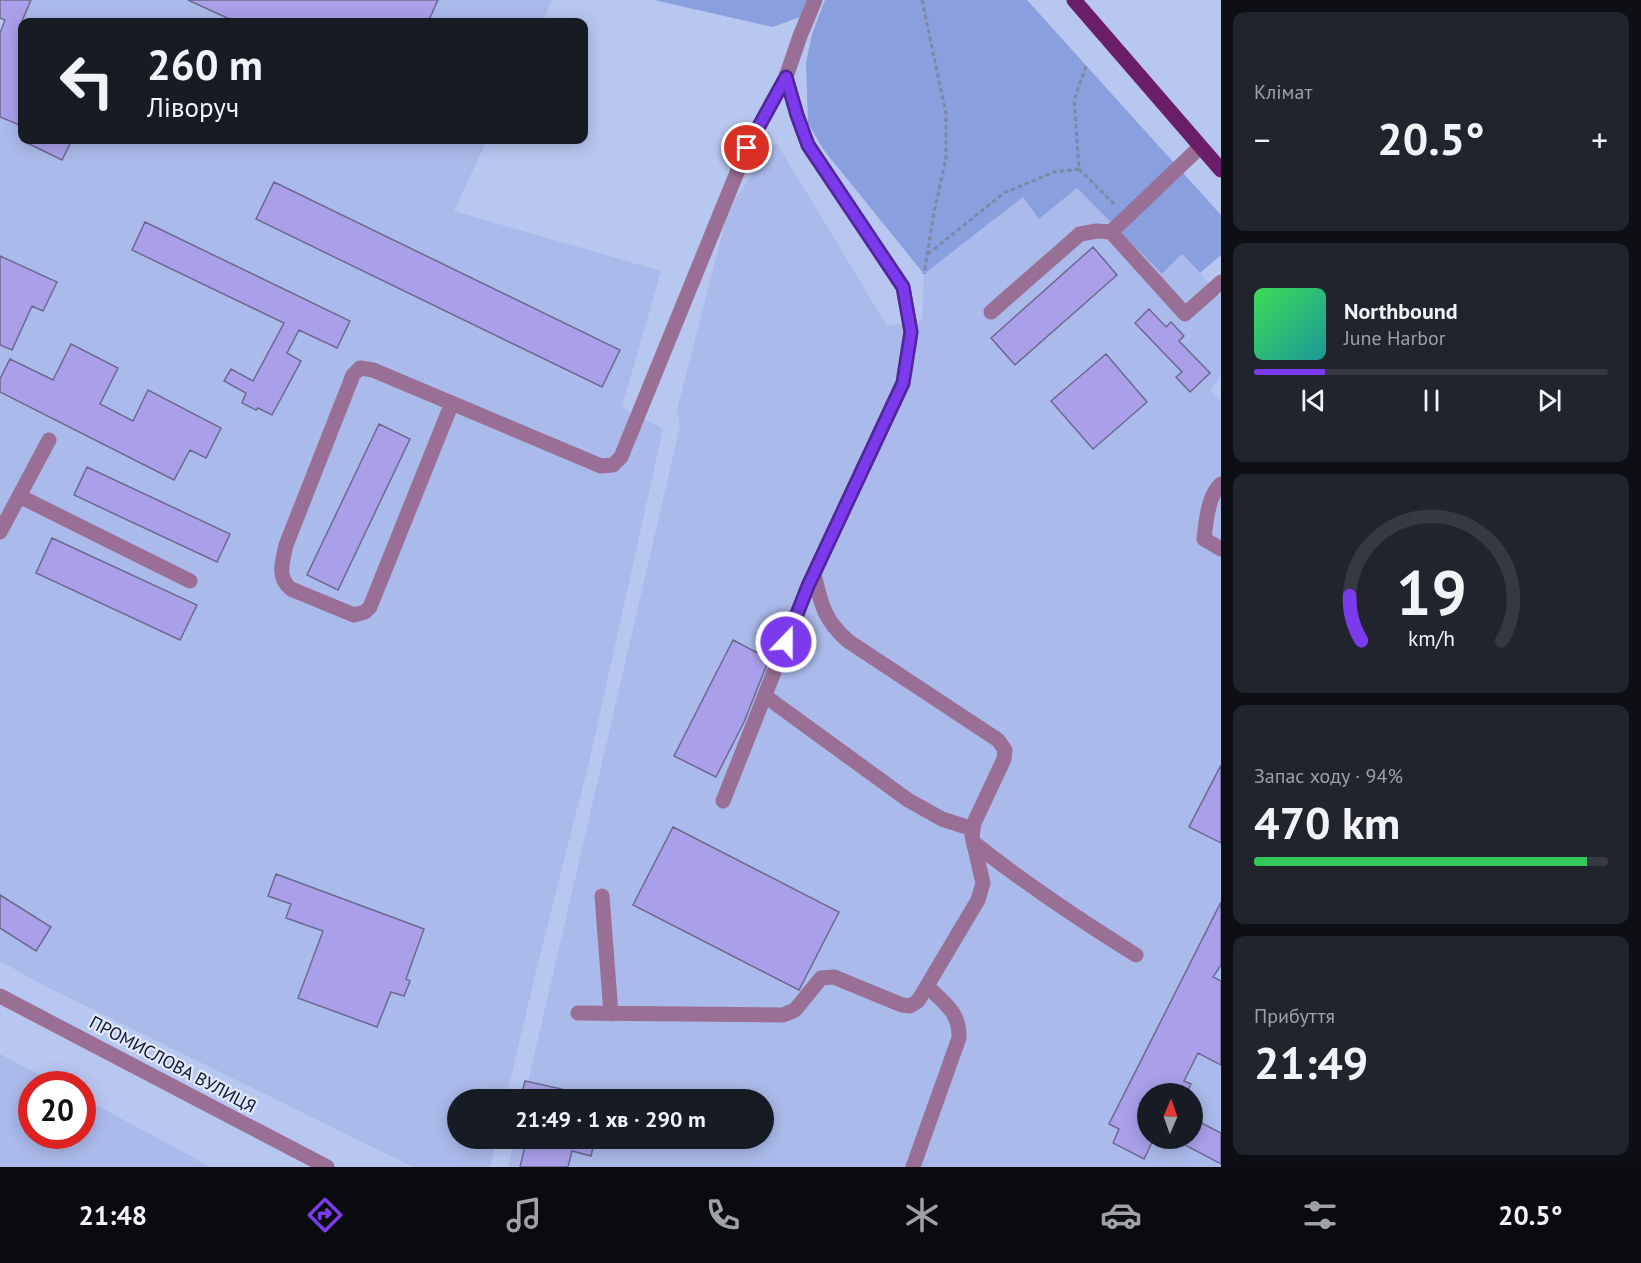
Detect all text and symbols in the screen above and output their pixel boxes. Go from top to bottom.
text: 260 m [147,37,263,92]
icon: left [48,42,126,120]
text: Клімат [1254,79,1312,105]
text: Ліворуч [147,90,239,124]
text: 20.5° [1377,109,1485,167]
text: − [1254,118,1271,161]
text: + [1591,118,1608,161]
pin [721,122,772,173]
icon: arrive [730,131,763,164]
text: Northbound [1344,297,1458,325]
text: June Harbor [1344,325,1446,351]
icon: previous [1297,384,1330,417]
icon: pause [1415,384,1448,417]
icon: next [1533,384,1566,417]
text: 19 [1396,551,1466,632]
position arrow [754,610,818,674]
text: km/h [1407,624,1454,652]
text: Запас ходу · 94% [1254,763,1403,789]
text: 470 km [1254,793,1400,851]
text: Прибуття [1254,1003,1335,1029]
street label: ПРОМИСЛОВА ВУЛИЦЯ [86,1010,260,1118]
text: 21:49 [1254,1033,1368,1091]
speed limit sign: 20 [18,1071,96,1149]
north arrow [1137,1083,1203,1149]
map controls [1137,1083,1203,1149]
text: 21:49 · 1 хв · 290 m [515,1105,706,1133]
icon: directions [304,1194,346,1236]
icon: music [503,1194,545,1236]
icon: phone [702,1194,744,1236]
icon: climate [901,1194,943,1236]
icon: car [1100,1194,1142,1236]
icon: filters [1299,1194,1341,1236]
text: 21:48 [79,1198,147,1232]
text: 20.5° [1498,1198,1562,1232]

